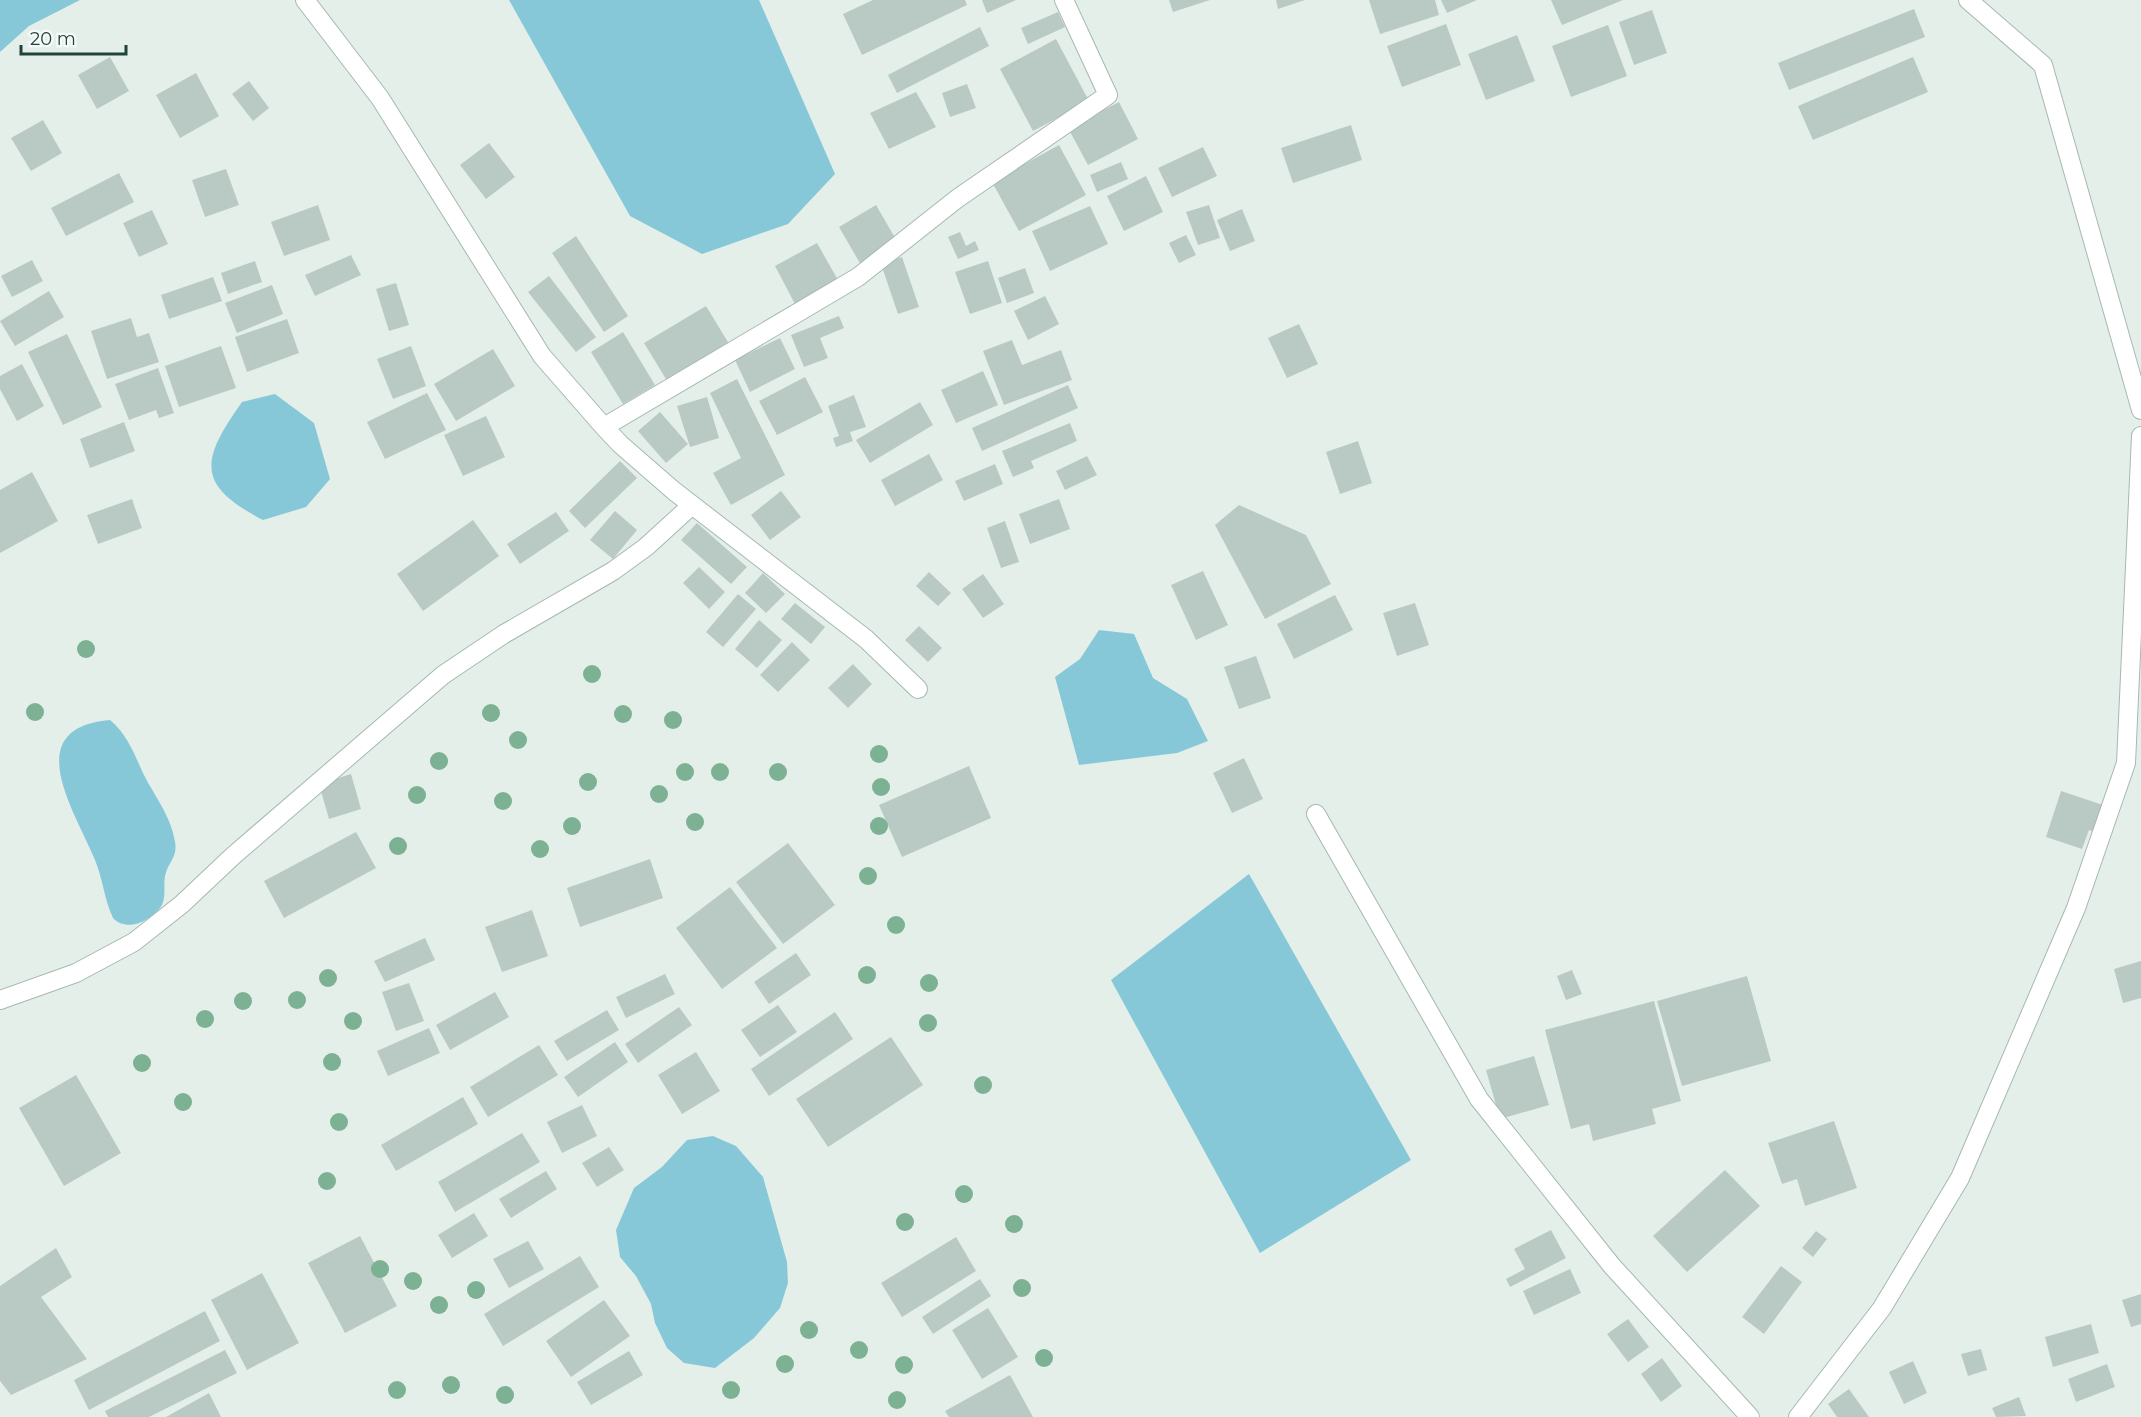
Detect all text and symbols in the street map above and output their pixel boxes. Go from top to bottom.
scale bar [21,18,126,56]
text: 20 m [30,28,76,50]

